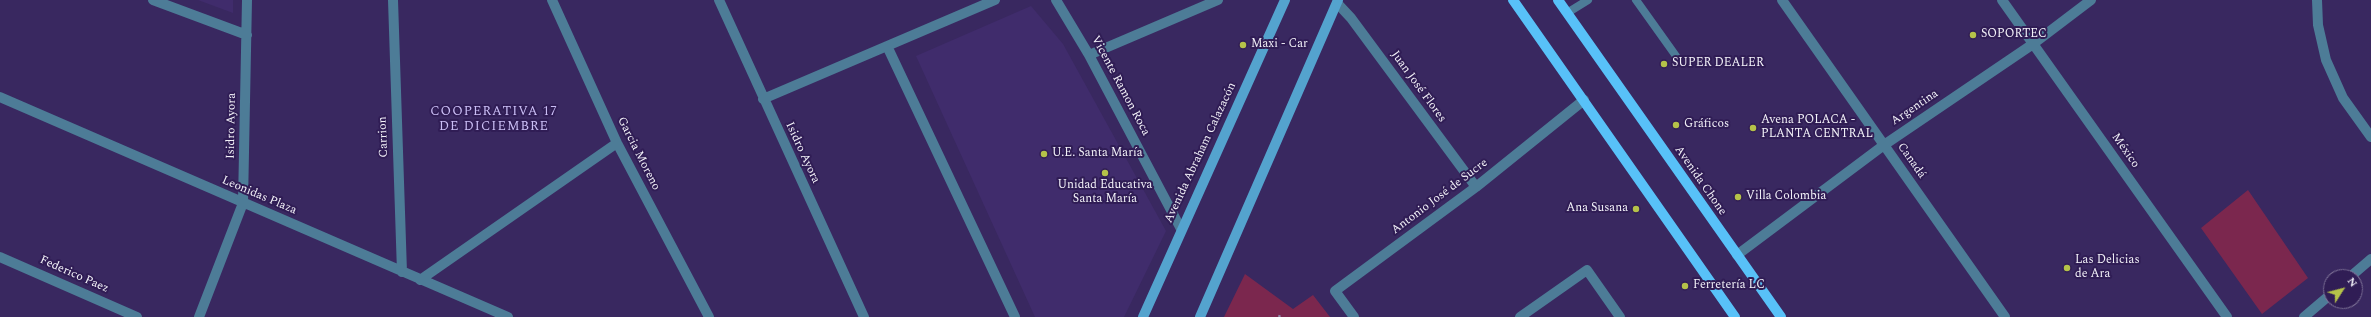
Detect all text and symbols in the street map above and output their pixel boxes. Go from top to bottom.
place label: SOPORTEC [1981,28,2047,42]
marker: SOPORTEC [1968,30,1978,40]
street label: Vicente Ramon Roca [1088,34,1152,138]
place label: Maxi - Car [1251,38,1308,52]
marker: Maxi - Car [1238,40,1248,50]
street label: Juan José Flores [1387,48,1449,126]
place label: SUPER DEALER [1672,57,1764,71]
marker: SUPER DEALER [1659,59,1669,69]
street label: Avenida Abraham Calazacón [1162,80,1240,226]
street label: Argentina [1889,87,1941,129]
street label: Isidro Ayora [224,93,240,159]
district label: COOPERATIVA 17 DE DICIEMBRE [430,104,558,135]
place label: Avena POLACA - PLANTA CENTRAL [1761,114,1873,142]
street label: Garcia Moreno [613,115,663,193]
street label: Carrion [376,116,392,158]
place label: Gráficos [1684,118,1729,132]
street label: Isidro Ayora [782,120,822,186]
marker: Gráficos [1671,120,1681,130]
marker: Avena POLACA - PLANTA CENTRAL [1748,123,1758,133]
street label: México [2108,131,2142,171]
street label: Canadá [1894,141,1928,181]
street label: Avenida Chone [1671,144,1729,218]
place label: U.E. Santa María [1052,147,1143,161]
marker: U.E. Santa María [1039,149,1049,159]
street label: Antonio José de Sucre [1389,156,1491,238]
marker: Unidad Educativa Santa María [1100,168,1110,178]
street label: Leonidas Plaza [219,174,299,218]
place label: Unidad Educativa Santa María [1058,179,1152,207]
place label: Villa Colombia [1746,190,1826,204]
marker: Villa Colombia [1733,192,1743,202]
place label: Ana Susana [1566,202,1628,216]
marker: Ana Susana [1631,204,1641,214]
street label: Federico Paez [37,253,111,297]
place label: Las Delicias de Ara [2075,254,2140,282]
marker: Las Delicias de Ara [2062,263,2072,273]
north arrow [2323,269,2363,309]
text: N [2343,274,2362,291]
place label: Ferretería LC [1693,279,1765,293]
marker: Ferretería LC [1680,281,1690,291]

